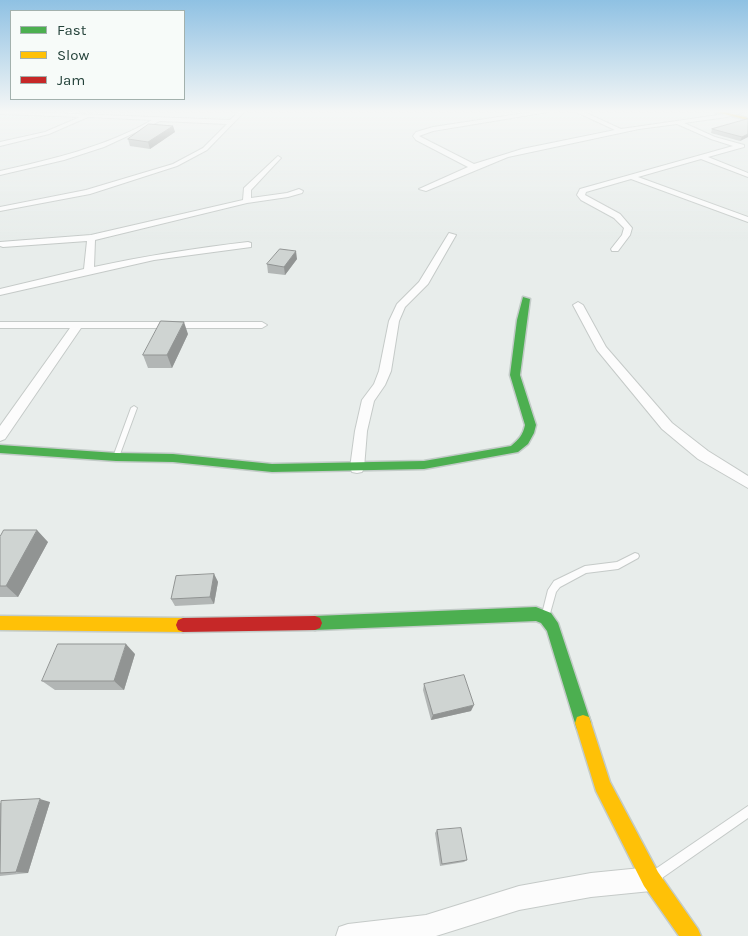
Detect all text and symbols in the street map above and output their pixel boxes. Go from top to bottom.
legend [10,10,185,100]
text: Fast [57,21,86,39]
text: Slow [57,46,89,64]
text: Jam [57,71,85,89]

